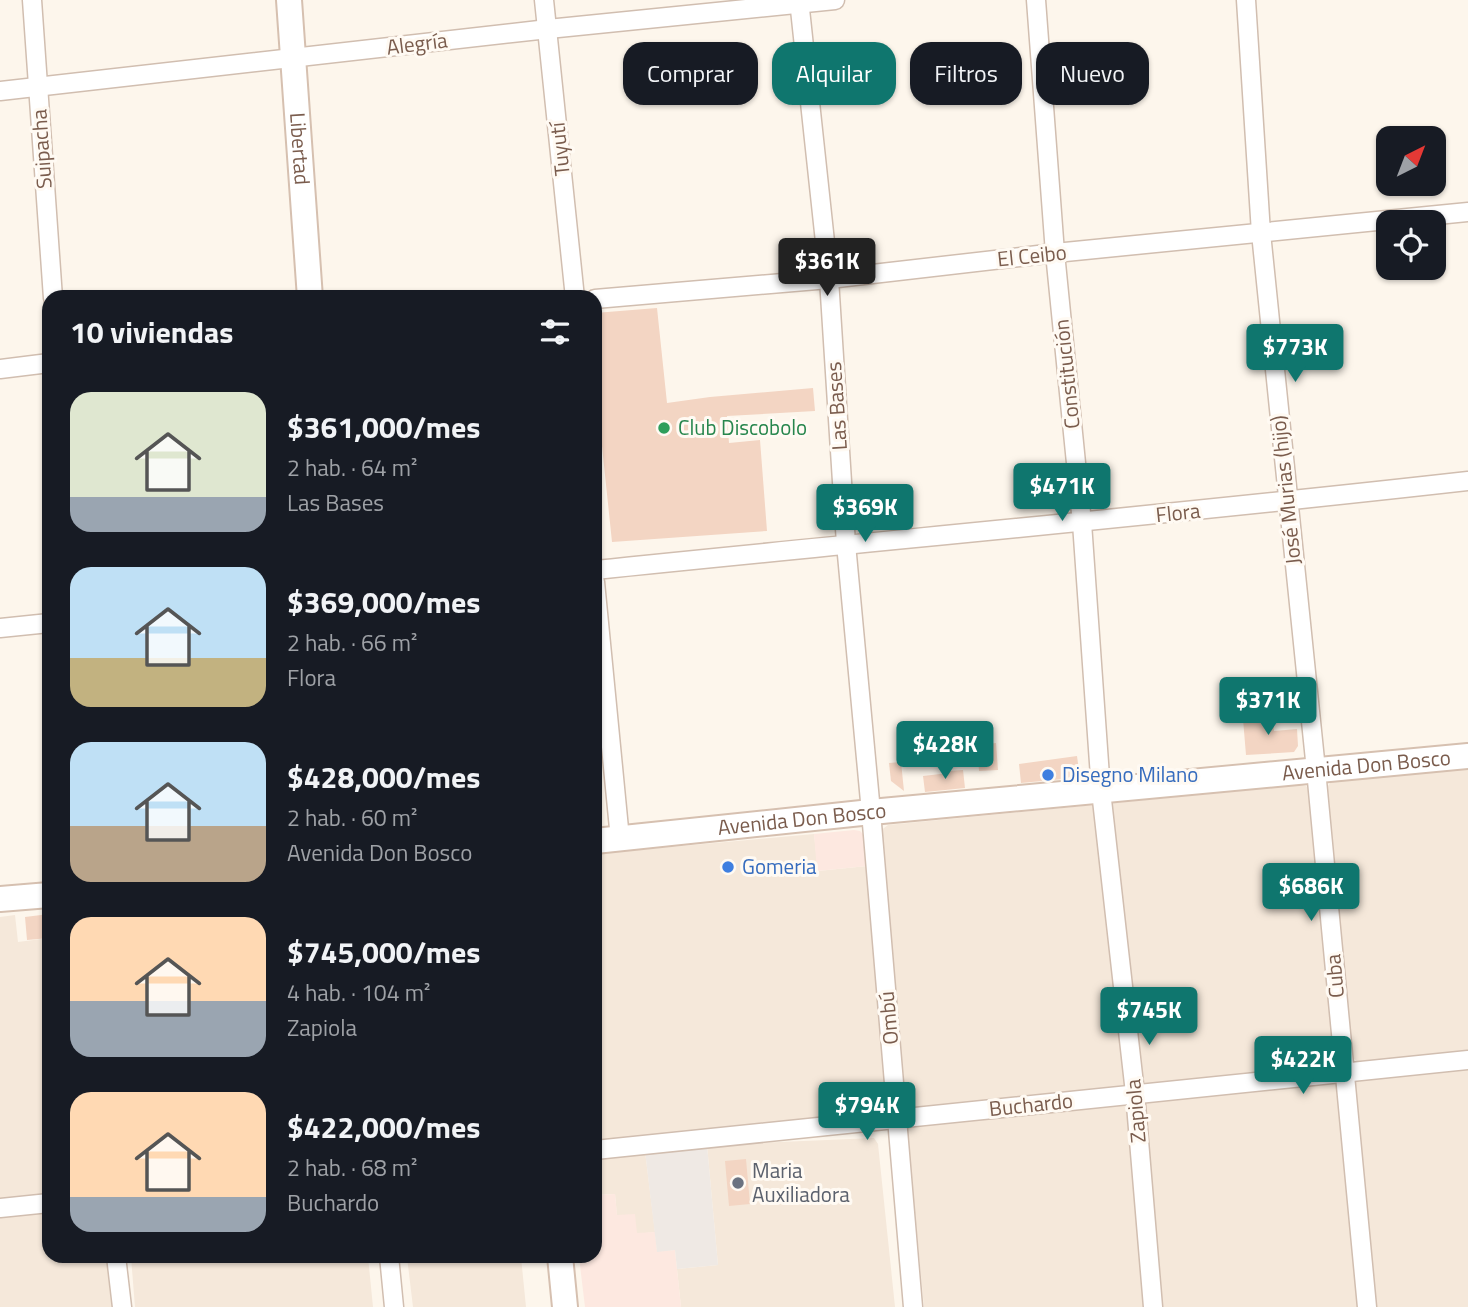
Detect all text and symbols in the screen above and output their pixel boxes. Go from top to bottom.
street label: Alegría [385,23,450,63]
chip: Comprar [623,42,758,105]
chip: Alquilar [772,42,896,105]
chip: Filtros [910,42,1022,105]
chip: Nuevo [1036,42,1149,105]
street label: Suipacha [22,108,60,190]
street label: Libertad [282,111,319,186]
street label: Tuyutí [540,119,578,177]
north arrow [1376,126,1446,196]
map controls [1376,126,1446,280]
button: locate [1376,210,1446,280]
street label: El Ceibo [996,235,1068,275]
pin: $361K [778,238,876,298]
text: $361K [794,243,860,278]
text: 10 viviendas [70,309,233,355]
icon: filters [536,313,574,351]
street label: Constitución [1044,318,1088,430]
pin: $773K [1246,324,1344,384]
text: $773K [1262,329,1328,364]
street label: Las Bases [817,361,855,451]
text: $361,000/mes [287,404,480,450]
place label: Club Discobolo [678,411,807,443]
street label: José Murias (hijo) [1261,414,1309,566]
icon: home [126,420,210,504]
marker: Club Discobolo [656,420,672,436]
text: 2 hab. · 64 m² [287,450,417,485]
pin: $471K [1013,463,1111,523]
text: $471K [1029,468,1095,503]
pin: $369K [816,484,914,544]
text: Las Bases [287,485,384,520]
text: $369K [832,489,898,524]
street label: Flora [1154,494,1202,530]
text: $369,000/mes [287,579,480,625]
icon: home [126,595,210,679]
text: 2 hab. · 66 m² [287,625,417,660]
text: Flora [287,660,336,695]
pin: $371K [1219,678,1317,737]
text: $371K [1235,682,1301,717]
pin: $428K [896,722,994,781]
text: $428K [912,726,978,761]
street label: Avenida Don Bosco [1280,741,1452,788]
text: $428,000/mes [287,754,480,800]
place label: Disegno Milano [1062,758,1198,790]
marker: Disegno Milano [1040,767,1056,783]
icon: home [126,770,210,854]
street label: Avenida Don Bosco [716,794,887,843]
text: 2 hab. · 60 m² [287,800,417,835]
text: Avenida Don Bosco [287,835,472,870]
place label: Gomeria [742,850,817,882]
marker: Gomeria [720,859,736,875]
pin: $686K [1262,864,1360,923]
text: $686K [1278,868,1344,903]
text: $745,000/mes [287,929,480,975]
icon: home [126,945,210,1029]
street label: Cuba [1316,952,1352,999]
text: 4 hab. · 104 m² [287,975,430,1010]
pin: $745K [1100,988,1198,1047]
street label: Ombú [870,990,906,1046]
text: $745K [1116,992,1182,1027]
text: Zapiola [287,1010,357,1045]
pin: $422K [1254,1036,1352,1096]
text: $422K [1270,1041,1336,1076]
street label: Zapiola [1116,1077,1154,1144]
pin: $794K [818,1082,916,1142]
street label: Buchardo [987,1084,1074,1124]
text: $794K [834,1087,900,1122]
text: $422,000/mes [287,1104,480,1150]
icon: home [126,1120,210,1204]
text: 2 hab. · 68 m² [287,1150,417,1185]
place label: Maria Auxiliadora [752,1154,850,1210]
marker: Maria Auxiliadora [730,1175,746,1191]
text: Buchardo [287,1185,379,1220]

